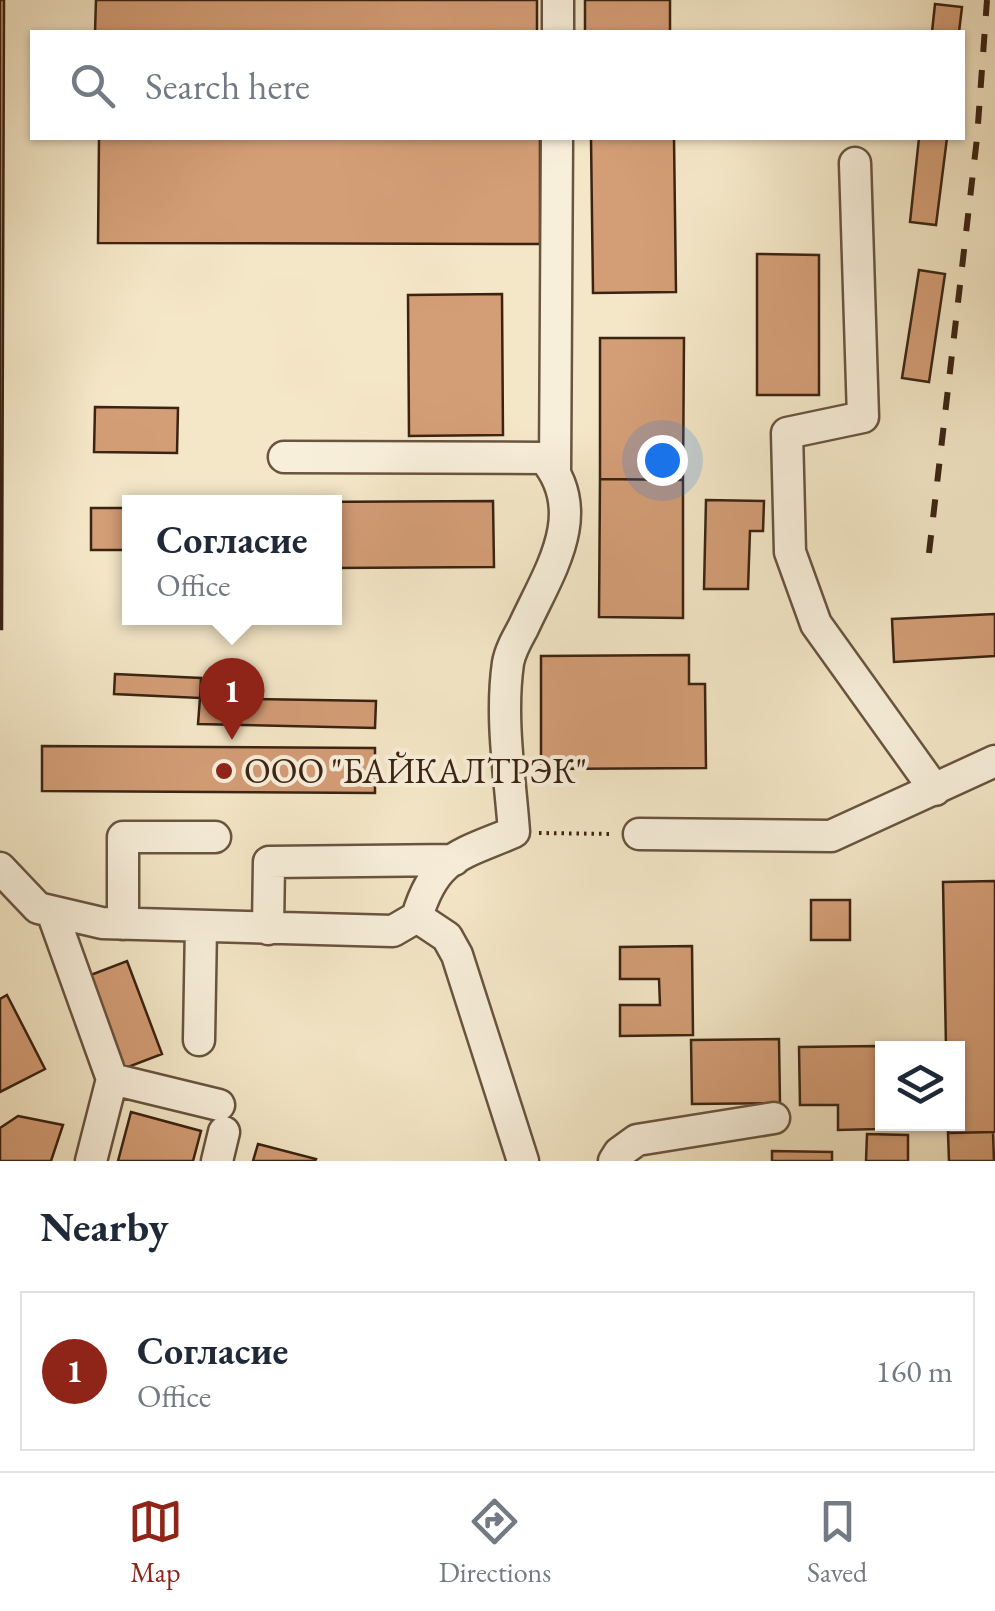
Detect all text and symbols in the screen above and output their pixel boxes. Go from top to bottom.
search box [30,30,965,140]
icon: search [65,58,120,113]
text: Search here [145,61,310,110]
your location [637,435,688,486]
popup [122,495,342,625]
text: Согласие [156,515,308,564]
text: Office [156,564,230,606]
pin: 1 [200,658,264,740]
place label: ООО "БАЙКАЛТРЭК" [244,748,587,793]
marker: ООО "БАЙКАЛТРЭК" [213,760,235,782]
map controls [875,1041,965,1131]
button: layers [875,1041,965,1131]
text: Nearby [40,1199,169,1254]
text: Согласие [137,1326,288,1375]
text: 1 [66,1350,83,1392]
text: 160 m [876,1350,953,1392]
text: Office [137,1375,211,1417]
tab: Map [128,1494,183,1590]
tab: Directions [439,1494,551,1590]
tab: Saved [807,1494,867,1590]

